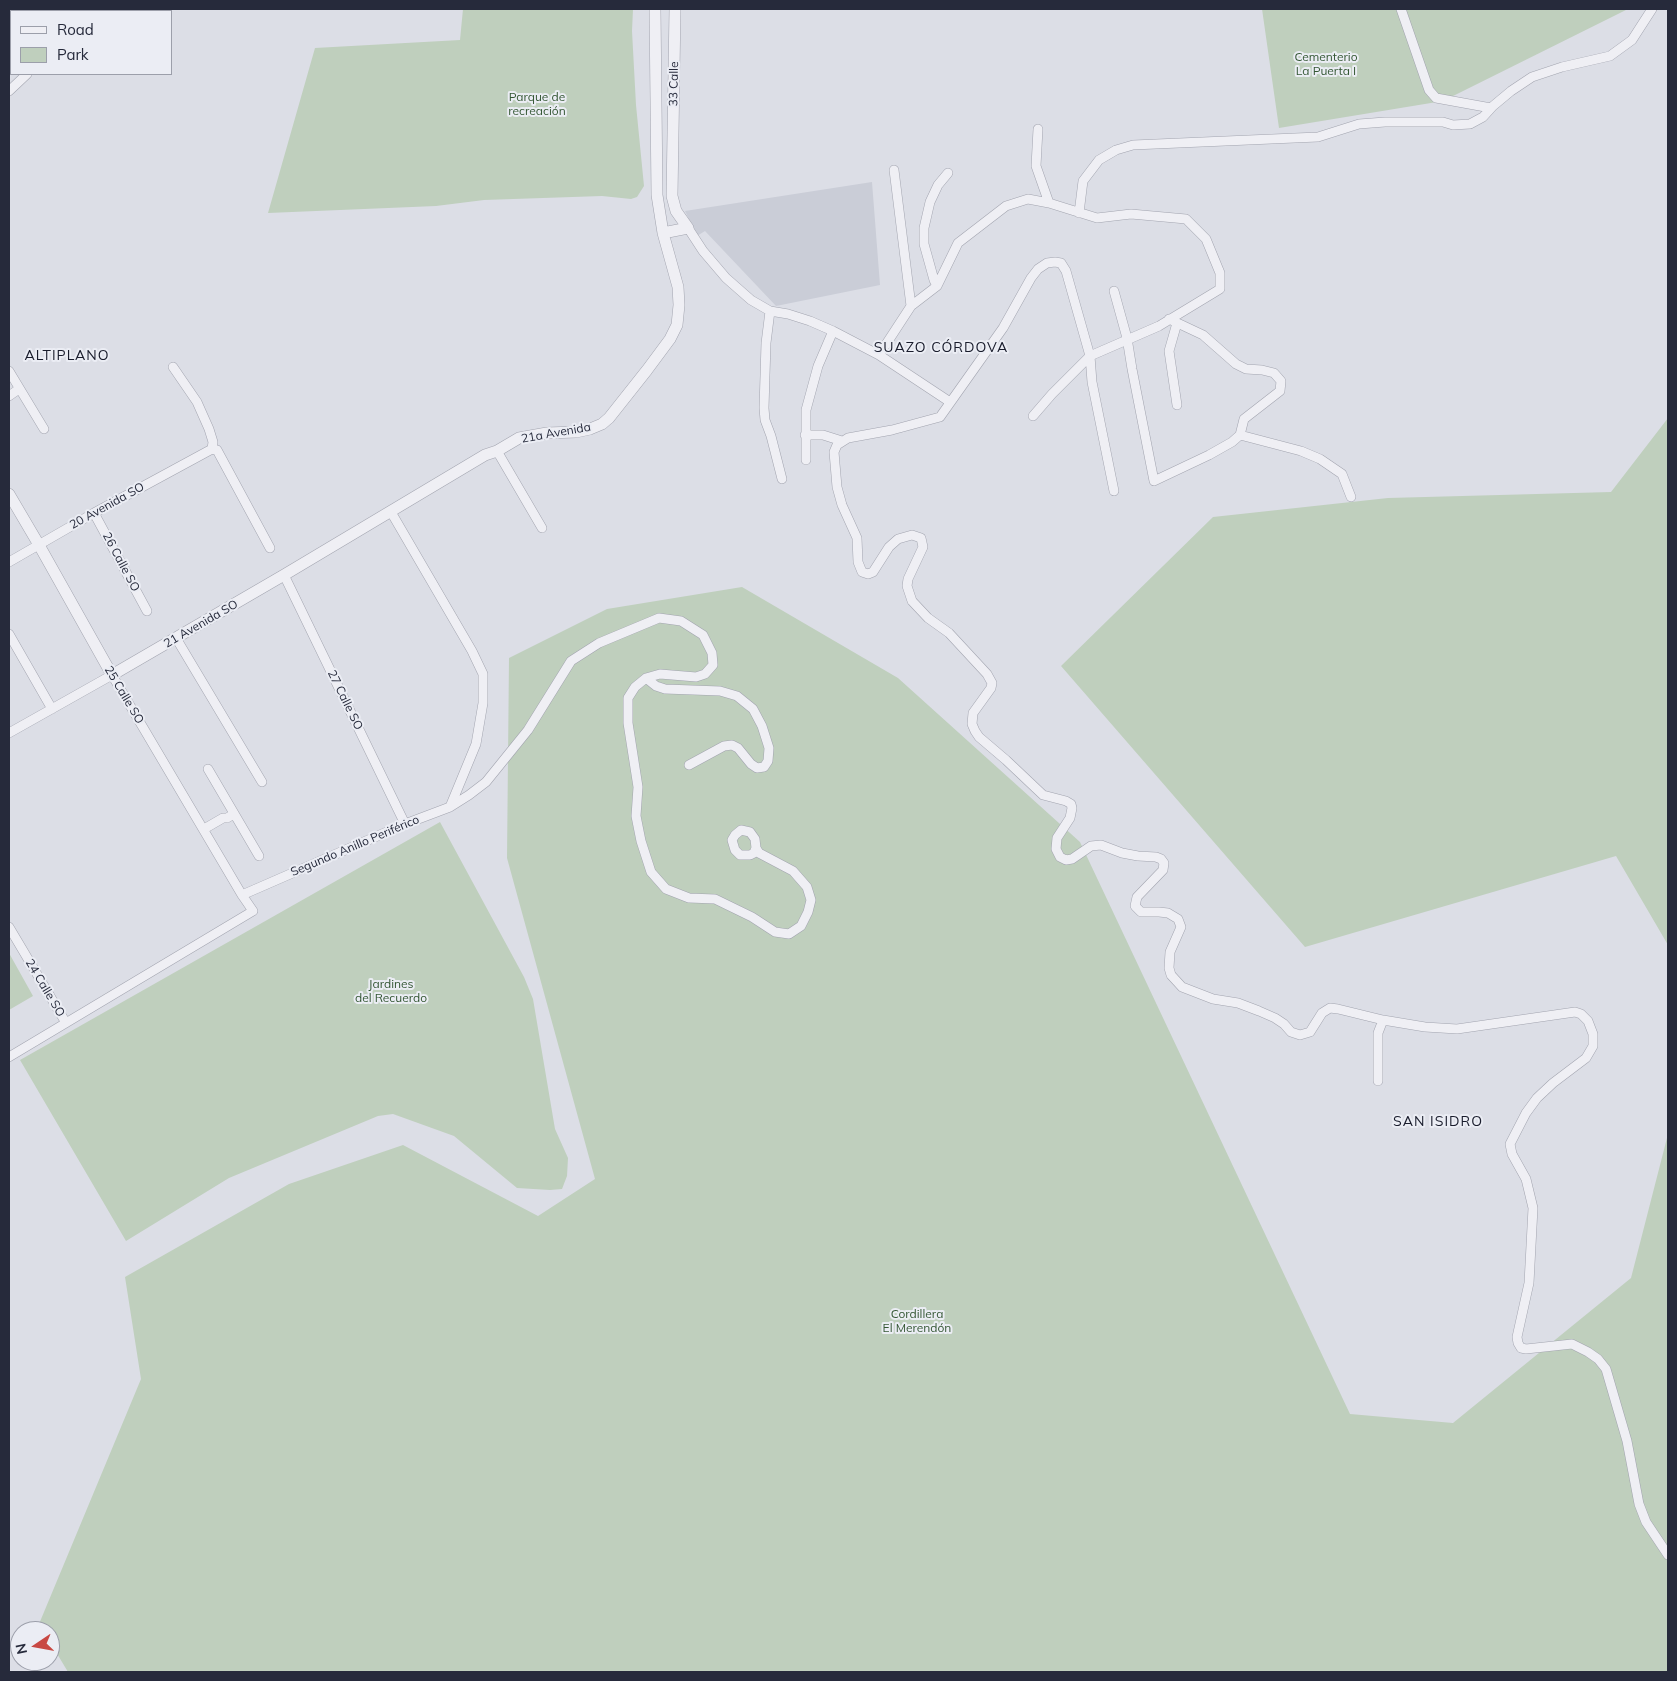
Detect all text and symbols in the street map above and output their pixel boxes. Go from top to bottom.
legend [10,10,172,75]
text: Road [57,20,94,39]
text: Park [57,45,89,64]
park label: Cementerio La Puerta I [1294,50,1358,78]
street label: 33 Calle [666,61,682,107]
park label: Parque de recreación [508,90,566,118]
district label: SUAZO CÓRDOVA [872,340,1010,356]
district label: ALTIPLANO [23,348,111,364]
street label: 21a Avenida [520,420,592,446]
street label: 20 Avenida SO [67,480,147,532]
street label: 26 Calle SO [99,530,143,594]
street label: 21 Avenida SO [161,597,241,651]
street label: 25 Calle SO [101,663,147,727]
street label: 27 Calle SO [324,668,366,732]
street label: Segundo Anillo Periférico [289,812,421,880]
street label: 24 Calle SO [22,956,68,1020]
park label: Jardines del Recuerdo [355,977,427,1005]
district label: SAN ISIDRO [1392,1114,1484,1130]
park label: Cordillera El Merendón [883,1307,951,1335]
north arrow [10,1621,60,1671]
text: N [11,1642,31,1656]

